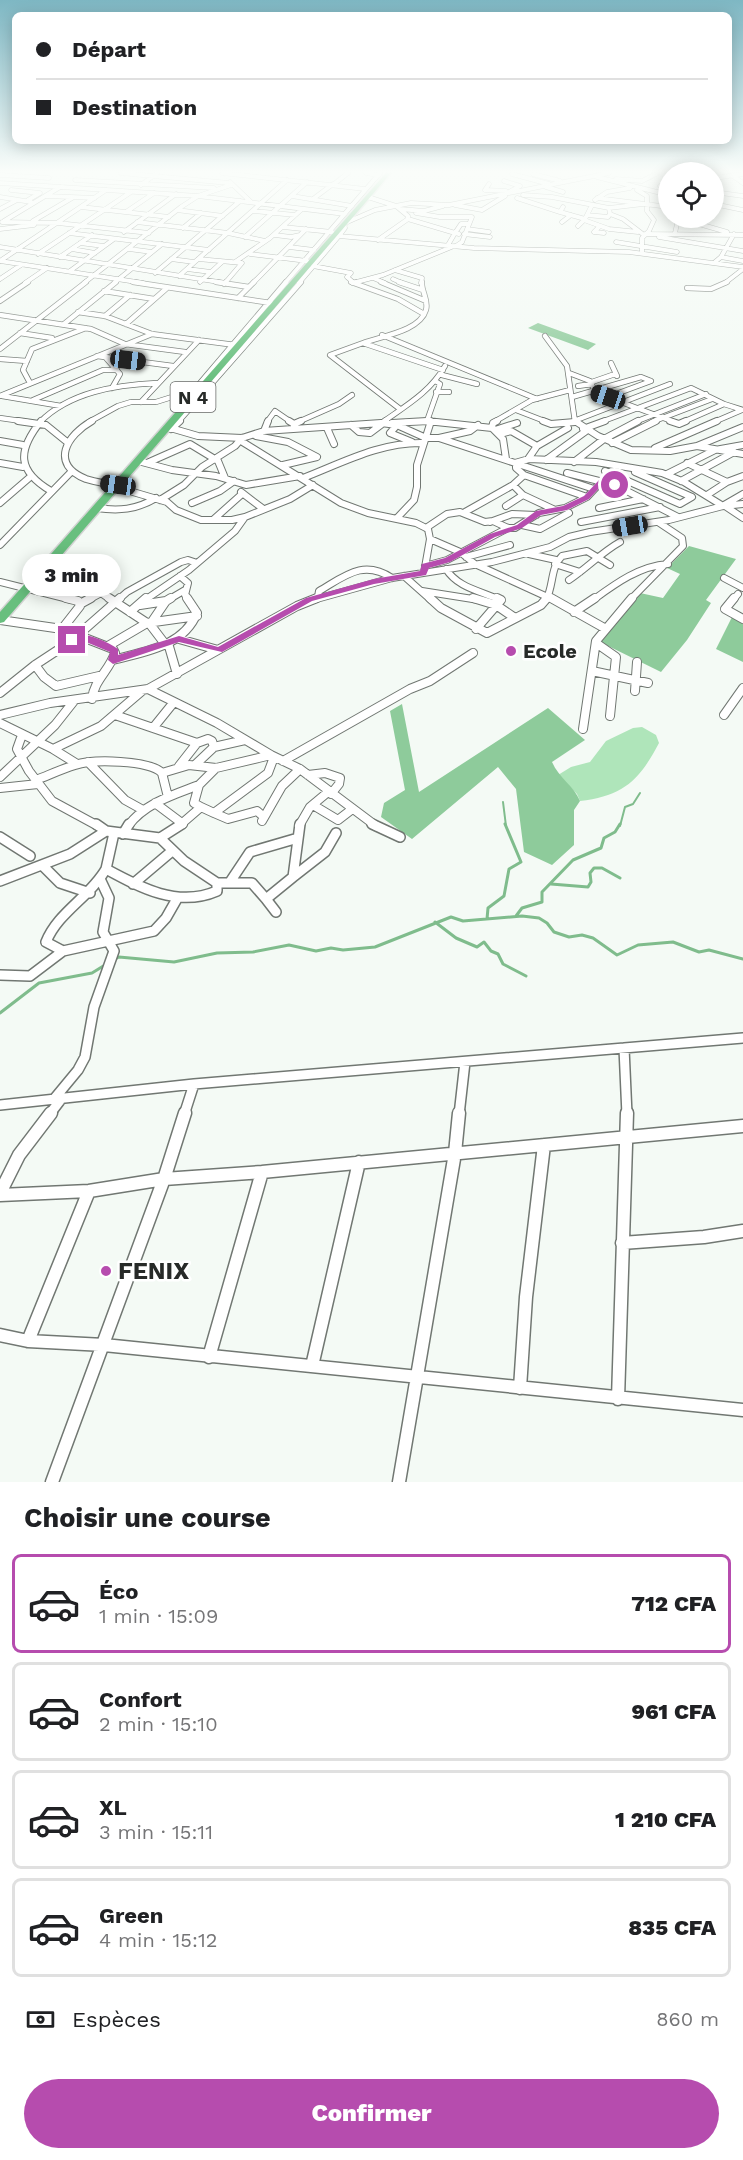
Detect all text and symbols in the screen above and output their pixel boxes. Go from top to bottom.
text: Départ [72,37,146,62]
text: Destination [72,95,197,120]
map controls [658,162,724,228]
button: locate [658,162,724,228]
car [109,349,147,371]
road number: N 4 [170,382,216,412]
car [588,383,628,411]
route start [601,471,628,498]
car [99,474,137,496]
car [611,514,649,538]
callout: 3 min [22,553,122,595]
text: 3 min [44,563,99,587]
route end [58,626,85,653]
place label: Ecole [523,639,577,663]
marker: Ecole [504,644,518,658]
place label: FENIX [118,1257,189,1285]
marker: FENIX [99,1264,113,1278]
text: Choisir une course [24,1502,271,1534]
icon: car [27,1577,81,1631]
text: Éco [99,1579,138,1604]
text: 712 CFA [631,1591,716,1616]
text: 1 min · 15:09 [99,1604,218,1628]
icon: car [27,1685,81,1739]
text: Confort [99,1687,182,1712]
text: 961 CFA [632,1699,716,1724]
text: 2 min · 15:10 [99,1712,218,1736]
icon: car [27,1793,81,1847]
text: XL [99,1795,127,1820]
text: 1 210 CFA [615,1807,716,1832]
text: 3 min · 15:11 [99,1820,213,1844]
icon: car [27,1901,81,1955]
text: Green [99,1903,163,1928]
text: 835 CFA [628,1915,716,1940]
text: 4 min · 15:12 [99,1928,217,1952]
icon: cash [24,2003,57,2036]
text: Espèces [72,2007,161,2032]
text: 860 m [656,2007,719,2031]
button: Confirmer [24,2079,719,2148]

